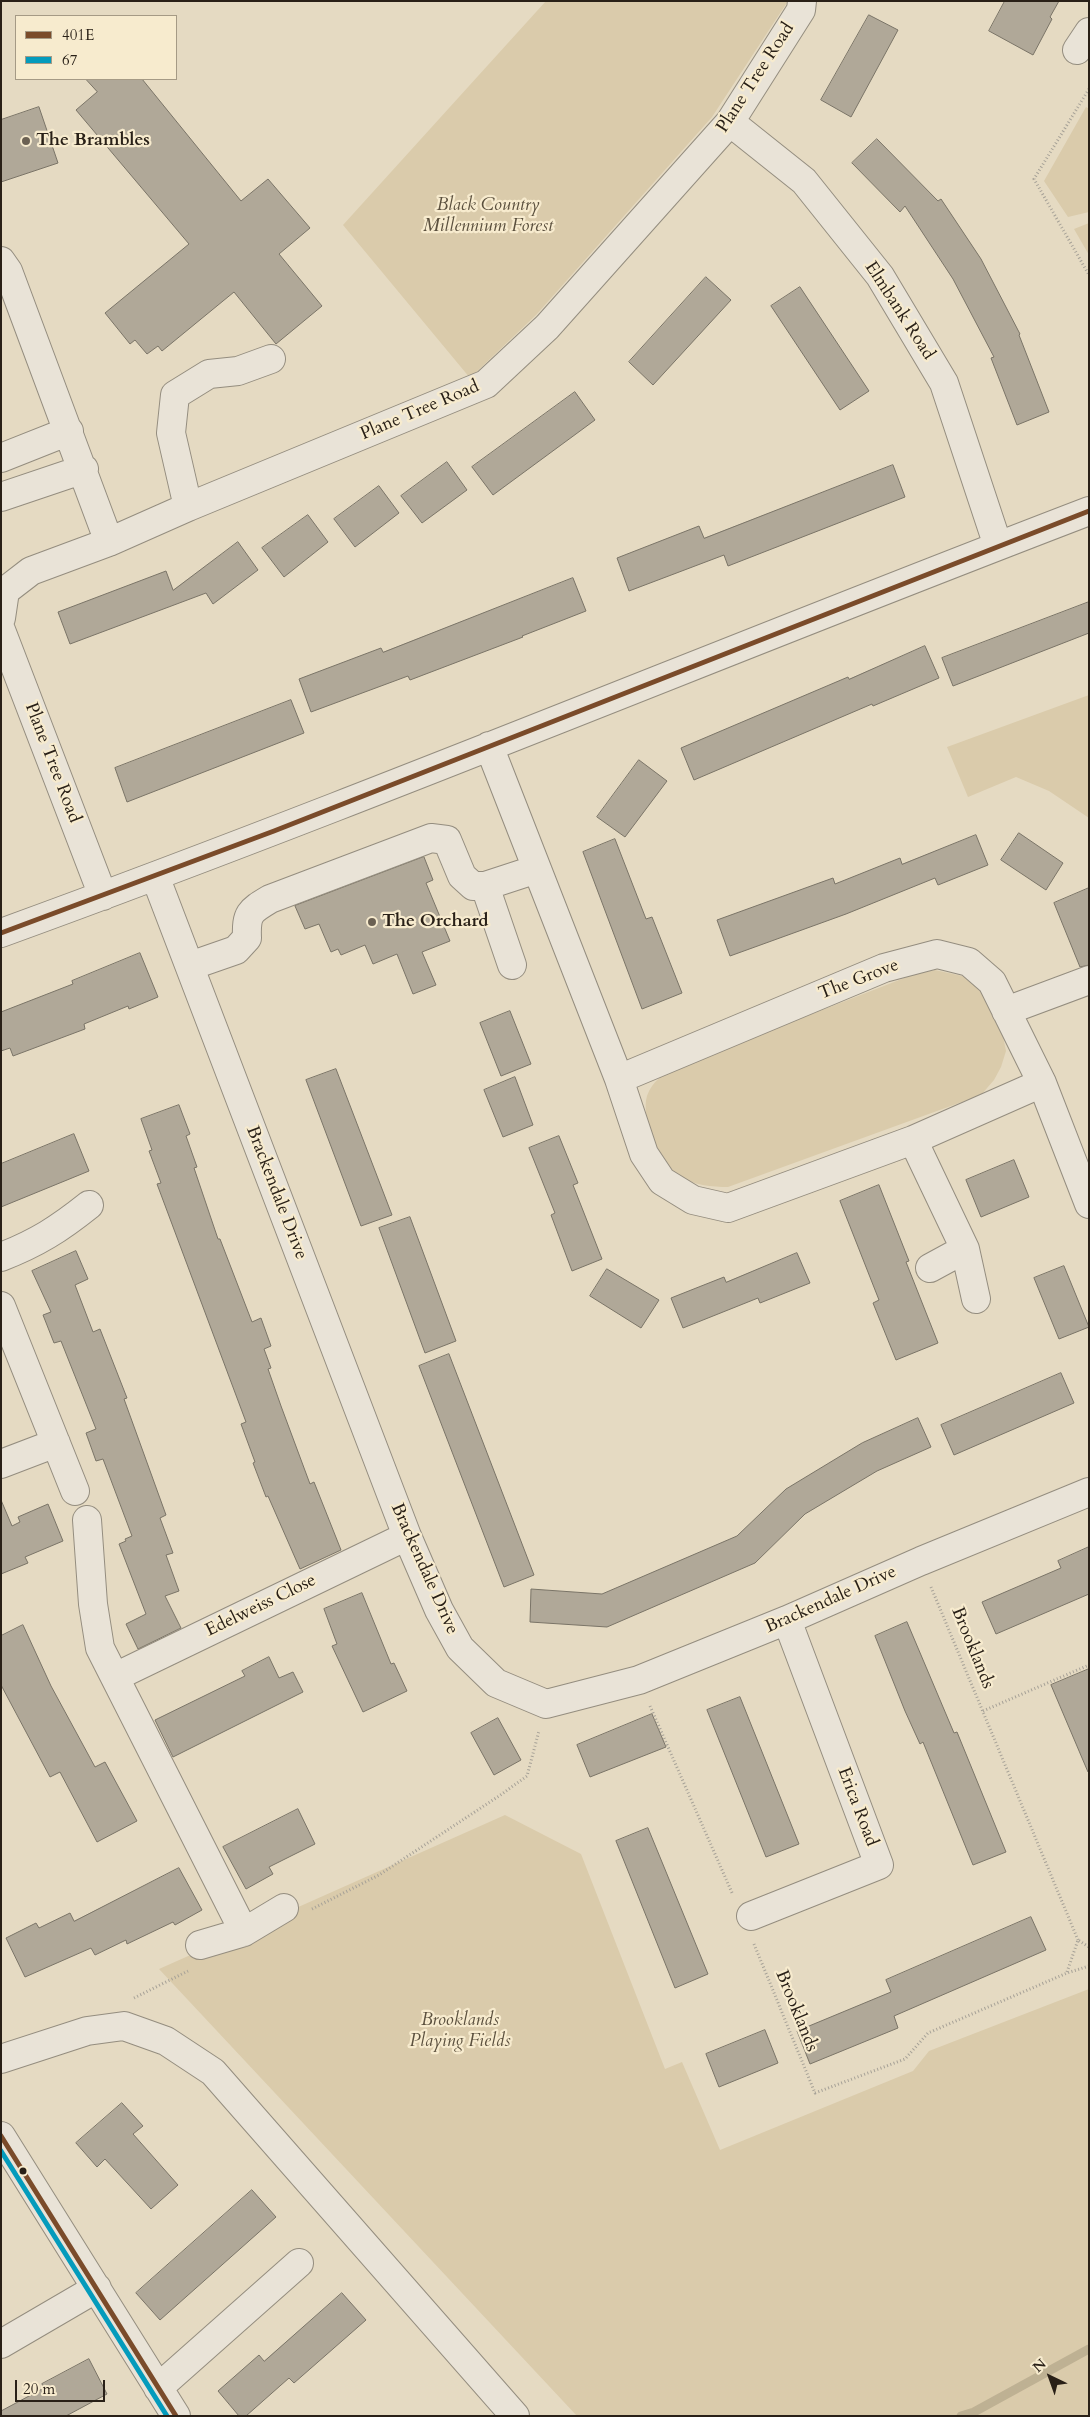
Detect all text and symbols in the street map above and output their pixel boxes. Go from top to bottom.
legend [15,15,178,80]
street label: Plane Tree Road [712,19,800,137]
text: 401E [62,25,94,45]
text: 67 [62,50,77,70]
place label: The Brambles [36,130,150,152]
marker: The Brambles [20,135,32,147]
park label: Black Country Millennium Forest [423,195,553,238]
street label: Elmbank Road [859,258,939,364]
street label: Plane Tree Road [357,376,483,446]
street label: Plane Tree Road [19,700,85,826]
place label: The Orchard [382,911,489,933]
marker: The Orchard [366,916,378,928]
street label: The Grove [816,955,902,1005]
street label: Brackendale Drive [241,1123,311,1263]
street label: Brackendale Drive [385,1500,463,1638]
street label: Brackendale Drive [762,1561,900,1639]
street label: Edelweiss Close [202,1570,320,1642]
street label: Brooklands [946,1604,998,1692]
street label: Erica Road [832,1764,882,1850]
street label: Brooklands [770,1967,822,2055]
park label: Brooklands Playing Fields [409,2010,511,2052]
unlabelled marker [18,2166,28,2176]
north arrow [1025,2352,1075,2402]
text: N [1029,2354,1051,2377]
scale bar [18,2370,108,2402]
text: 20 m [23,2379,55,2399]

